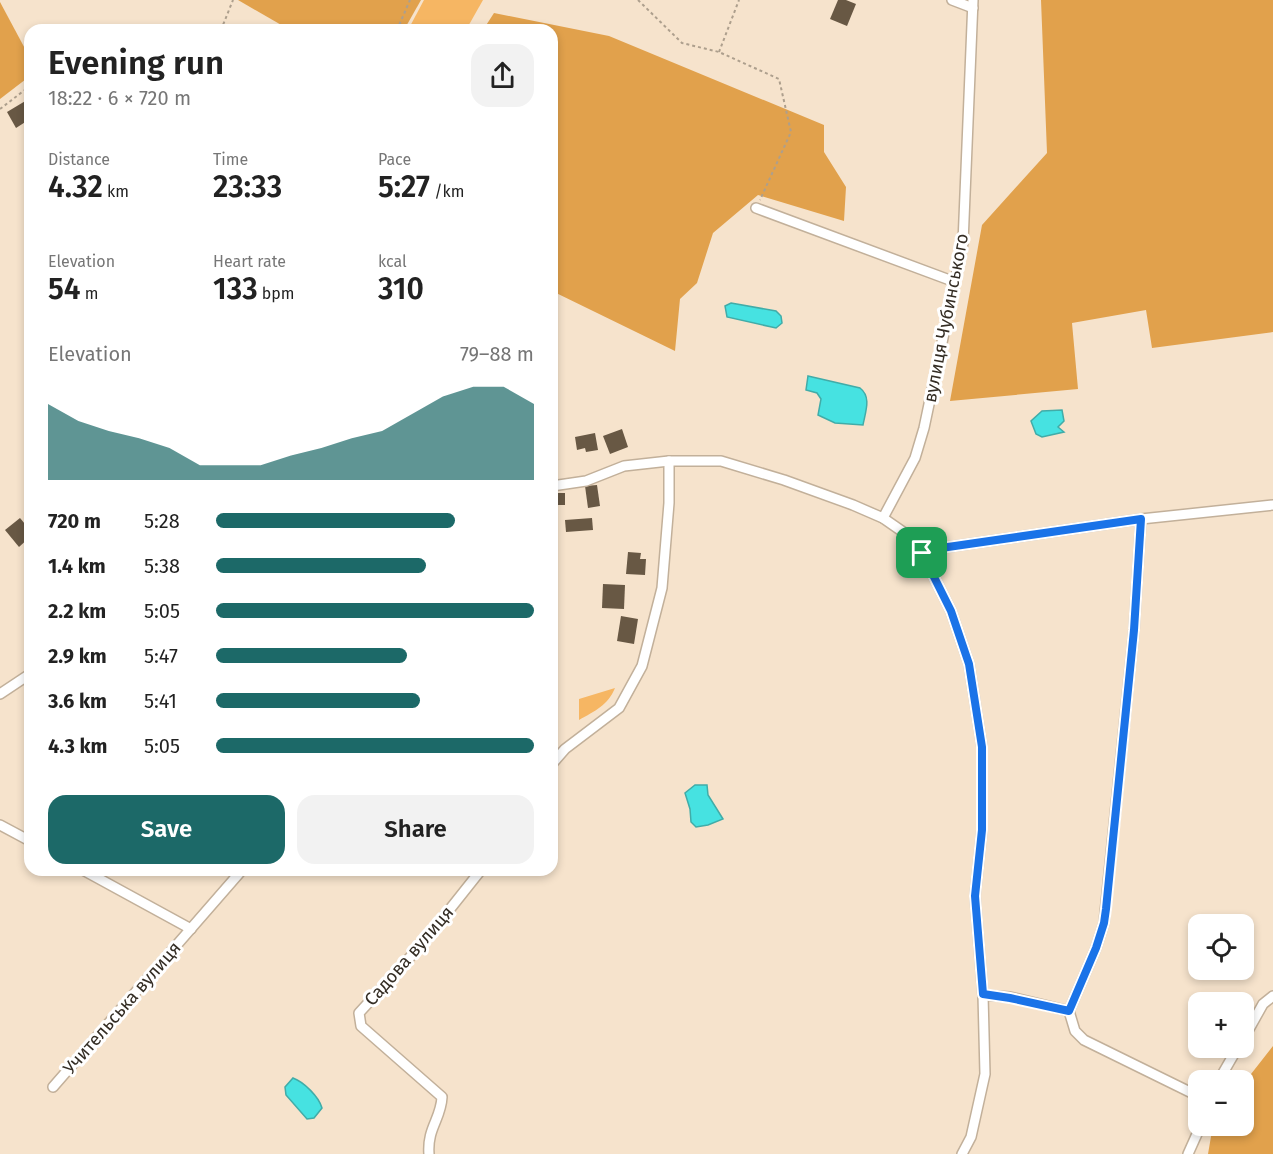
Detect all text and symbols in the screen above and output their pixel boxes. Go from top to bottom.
text: Evening run [48,43,224,83]
button: share [471,44,534,107]
text: 18:22 · 6 × 720 m [48,86,191,110]
text: Distance [48,150,110,169]
text: Time [213,150,248,169]
text: Pace [378,150,411,169]
text: 4.32 [48,169,103,205]
text: 23:33 [213,169,282,205]
text: 5:27 [378,169,430,205]
text: km [103,182,129,201]
text: /km [430,182,464,201]
street label: вулиця Чубинського [919,231,973,405]
text: Elevation [48,252,115,271]
text: Heart rate [213,252,286,271]
text: kcal [378,252,407,271]
text: 54 [48,271,81,307]
text: 133 [213,271,258,307]
text: 310 [378,271,424,307]
text: m [81,284,98,303]
text: bpm [258,284,295,303]
text: Elevation [48,342,132,366]
text: 79–88 m [460,342,534,366]
text: 720 m [48,509,101,533]
text: 5:28 [144,509,180,533]
pin [896,527,947,578]
icon: arrive [905,536,938,569]
text: 1.4 km [48,554,106,578]
text: 5:38 [144,554,180,578]
text: 2.2 km [48,599,106,623]
text: 5:05 [144,599,180,623]
text: 2.9 km [48,644,107,668]
text: 5:47 [144,644,178,668]
text: 3.6 km [48,689,107,713]
text: 5:41 [144,689,177,713]
text: 4.3 km [48,734,108,758]
text: 5:05 [144,734,180,758]
button: Save [48,795,285,864]
button: Share [297,795,534,864]
street label: Садова вулиця [360,902,458,1010]
map controls [1188,914,1254,1136]
button: locate [1188,914,1254,980]
street label: Учительська вулиця [58,937,186,1079]
button: + [1188,992,1254,1058]
button: − [1188,1070,1254,1136]

